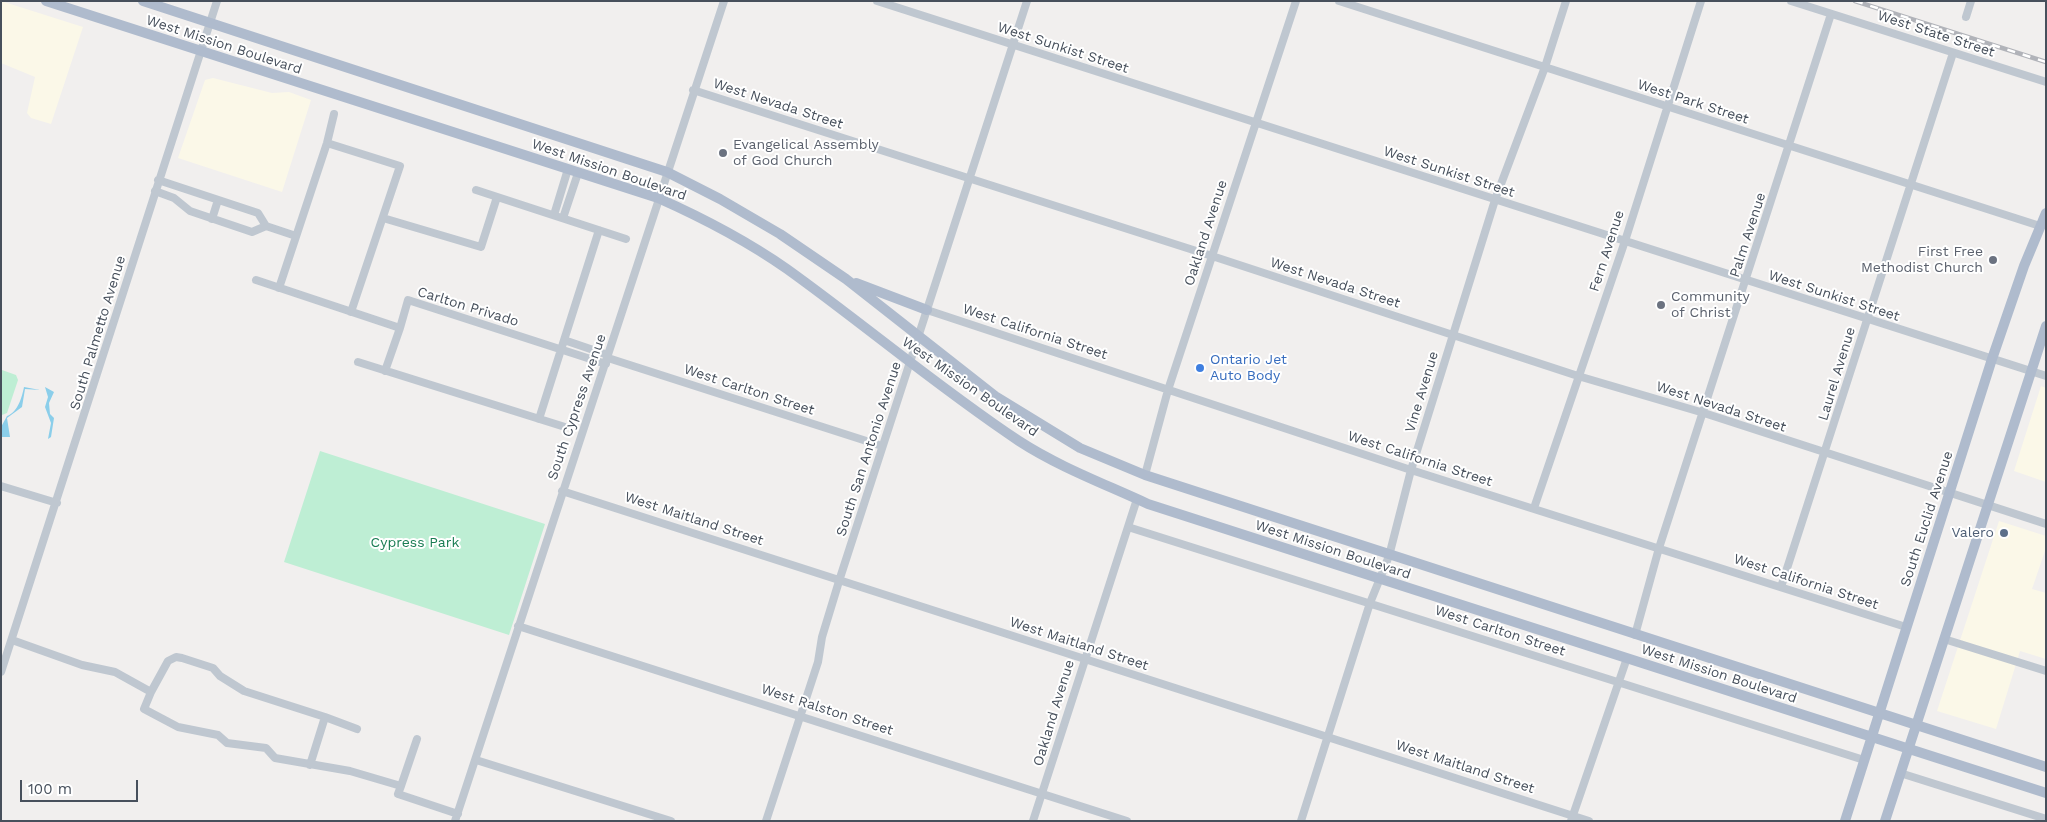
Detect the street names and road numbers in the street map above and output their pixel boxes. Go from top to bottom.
street label: West State Street [1875,7,1997,61]
street label: West Mission Boulevard [144,12,304,78]
street label: West Sunkist Street [995,19,1131,77]
street label: West Nevada Street [711,75,845,133]
street label: West Park Street [1635,76,1751,128]
street label: West Mission Boulevard [529,136,689,204]
street label: West Sunkist Street [1381,143,1517,201]
street label: Oakland Avenue [1181,178,1231,288]
street label: Palm Avenue [1726,190,1770,280]
street label: Fern Avenue [1586,208,1628,294]
street label: South Palmetto Avenue [66,254,130,412]
street label: West Nevada Street [1268,254,1402,312]
street label: West Sunkist Street [1766,267,1902,325]
street label: Carlton Privado [415,284,521,330]
street label: West California Street [960,301,1110,363]
street label: Laurel Avenue [1815,325,1859,423]
street label: South Cypress Avenue [544,332,610,482]
street label: West Mission Boulevard [899,333,1041,441]
street label: Vine Avenue [1402,349,1442,435]
street label: South San Antonio Avenue [833,360,905,538]
street label: West Carlton Street [682,361,816,419]
street label: West Nevada Street [1654,378,1788,436]
street label: West California Street [1345,428,1495,490]
street label: South Euclid Avenue [1897,449,1957,589]
street label: West Maitland Street [622,489,766,549]
street label: West Mission Boulevard [1253,517,1413,583]
street label: West California Street [1731,551,1881,613]
street label: West Carlton Street [1433,602,1567,660]
street label: West Maitland Street [1007,614,1151,674]
street label: West Mission Boulevard [1639,641,1799,707]
street label: Oakland Avenue [1030,658,1078,768]
street label: West Ralston Street [759,681,895,739]
street label: West Maitland Street [1393,737,1537,797]

